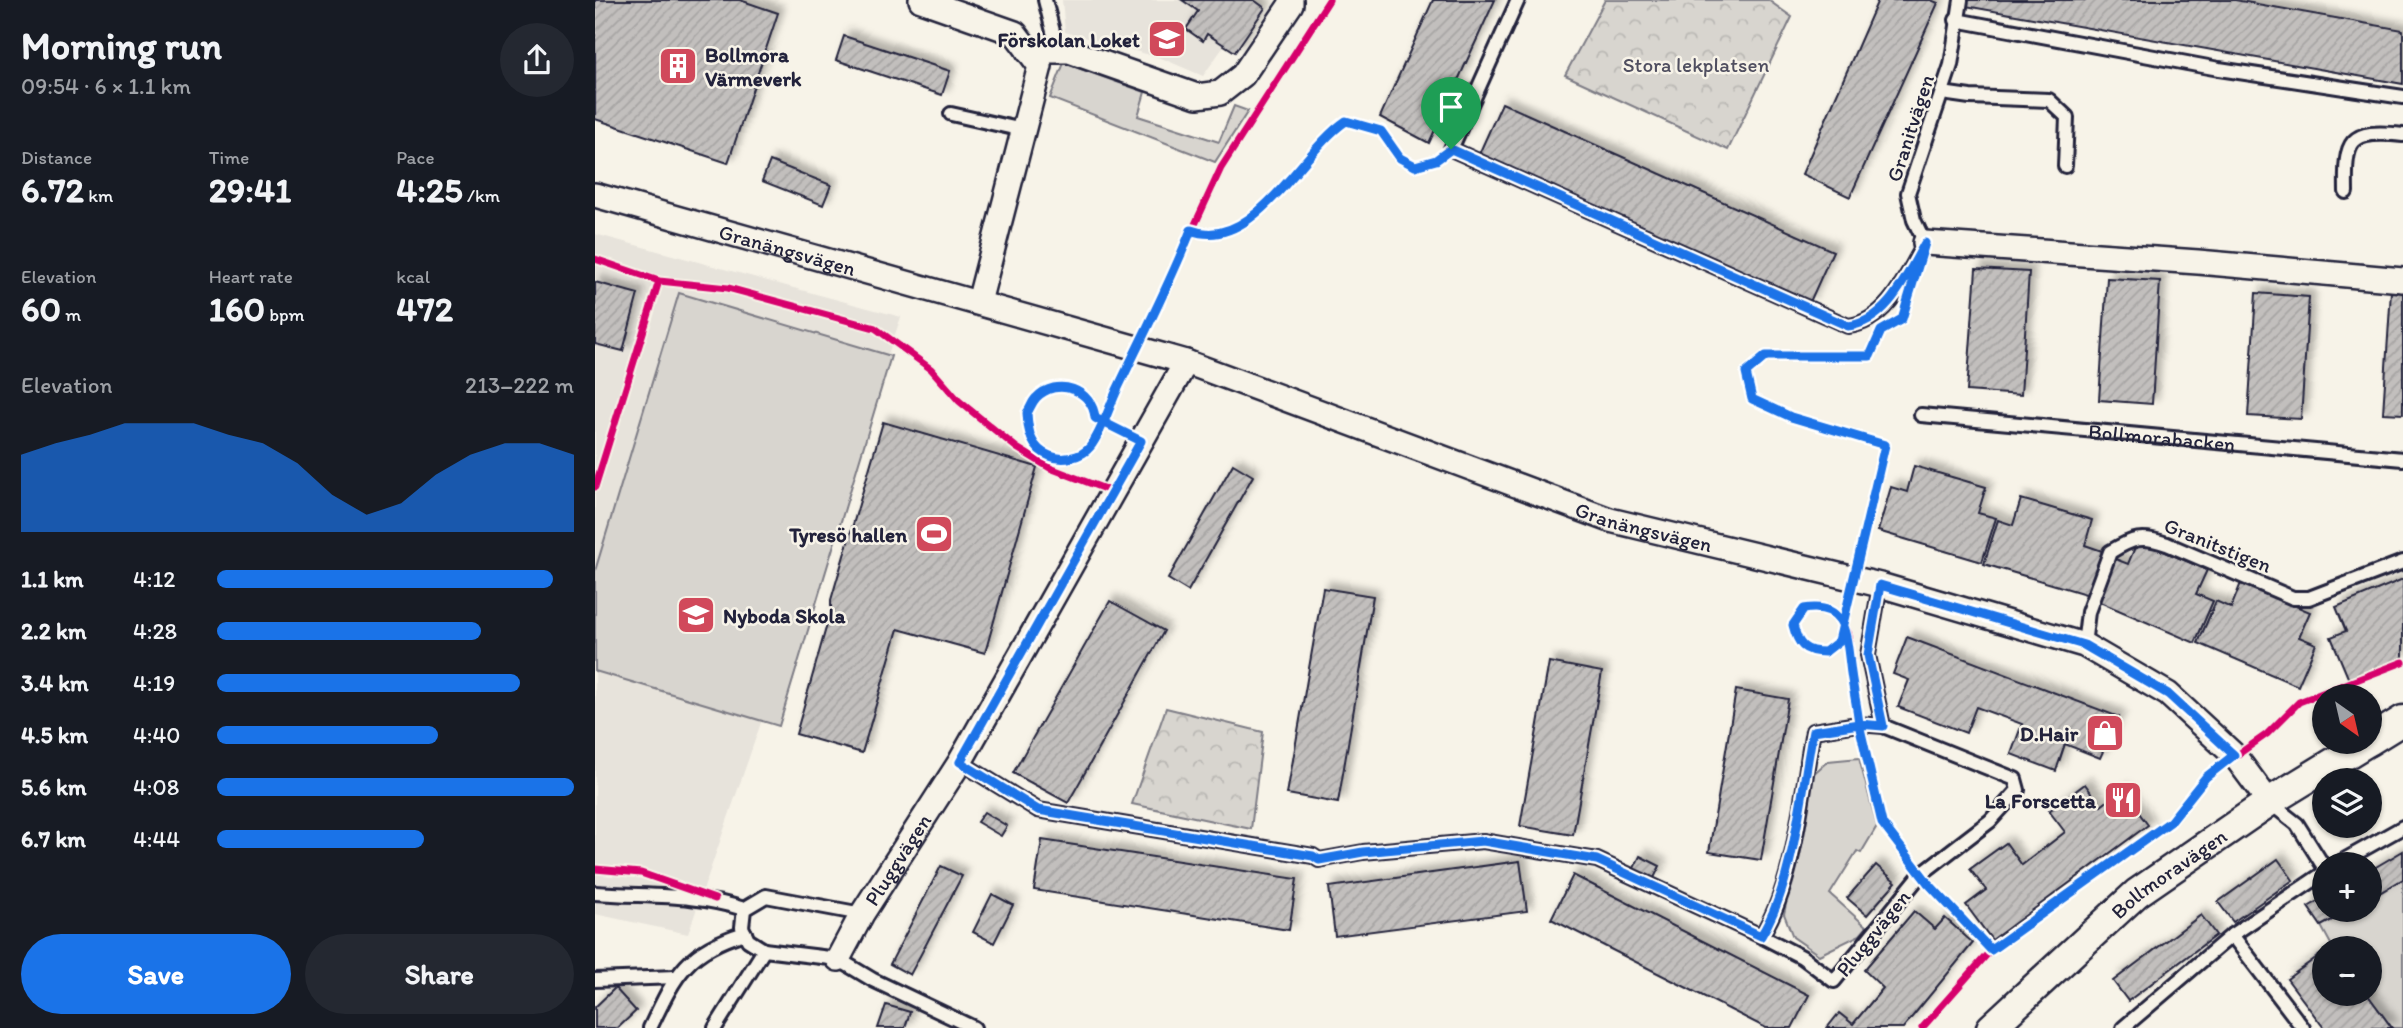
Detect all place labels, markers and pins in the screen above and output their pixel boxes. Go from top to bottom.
school or university icon: Förskolan Loket [1146,18,1188,60]
place label: Förskolan Loket [998,27,1140,52]
place label: Bollmora Värmeverk [705,42,802,91]
building icon: Bollmora Värmeverk [657,45,699,87]
pin [1421,77,1481,149]
sports icon: Tyresö hallen [913,513,955,555]
place label: Tyresö hallen [788,522,907,548]
school or university icon: Nyboda Skola [675,594,717,636]
place label: Nyboda Skola [723,603,846,629]
shop icon: D.Hair [2084,712,2126,754]
place label: D.Hair [2020,721,2079,746]
restaurant icon: La Forscetta [2102,779,2144,821]
place label: La Forscetta [1985,788,2097,813]

